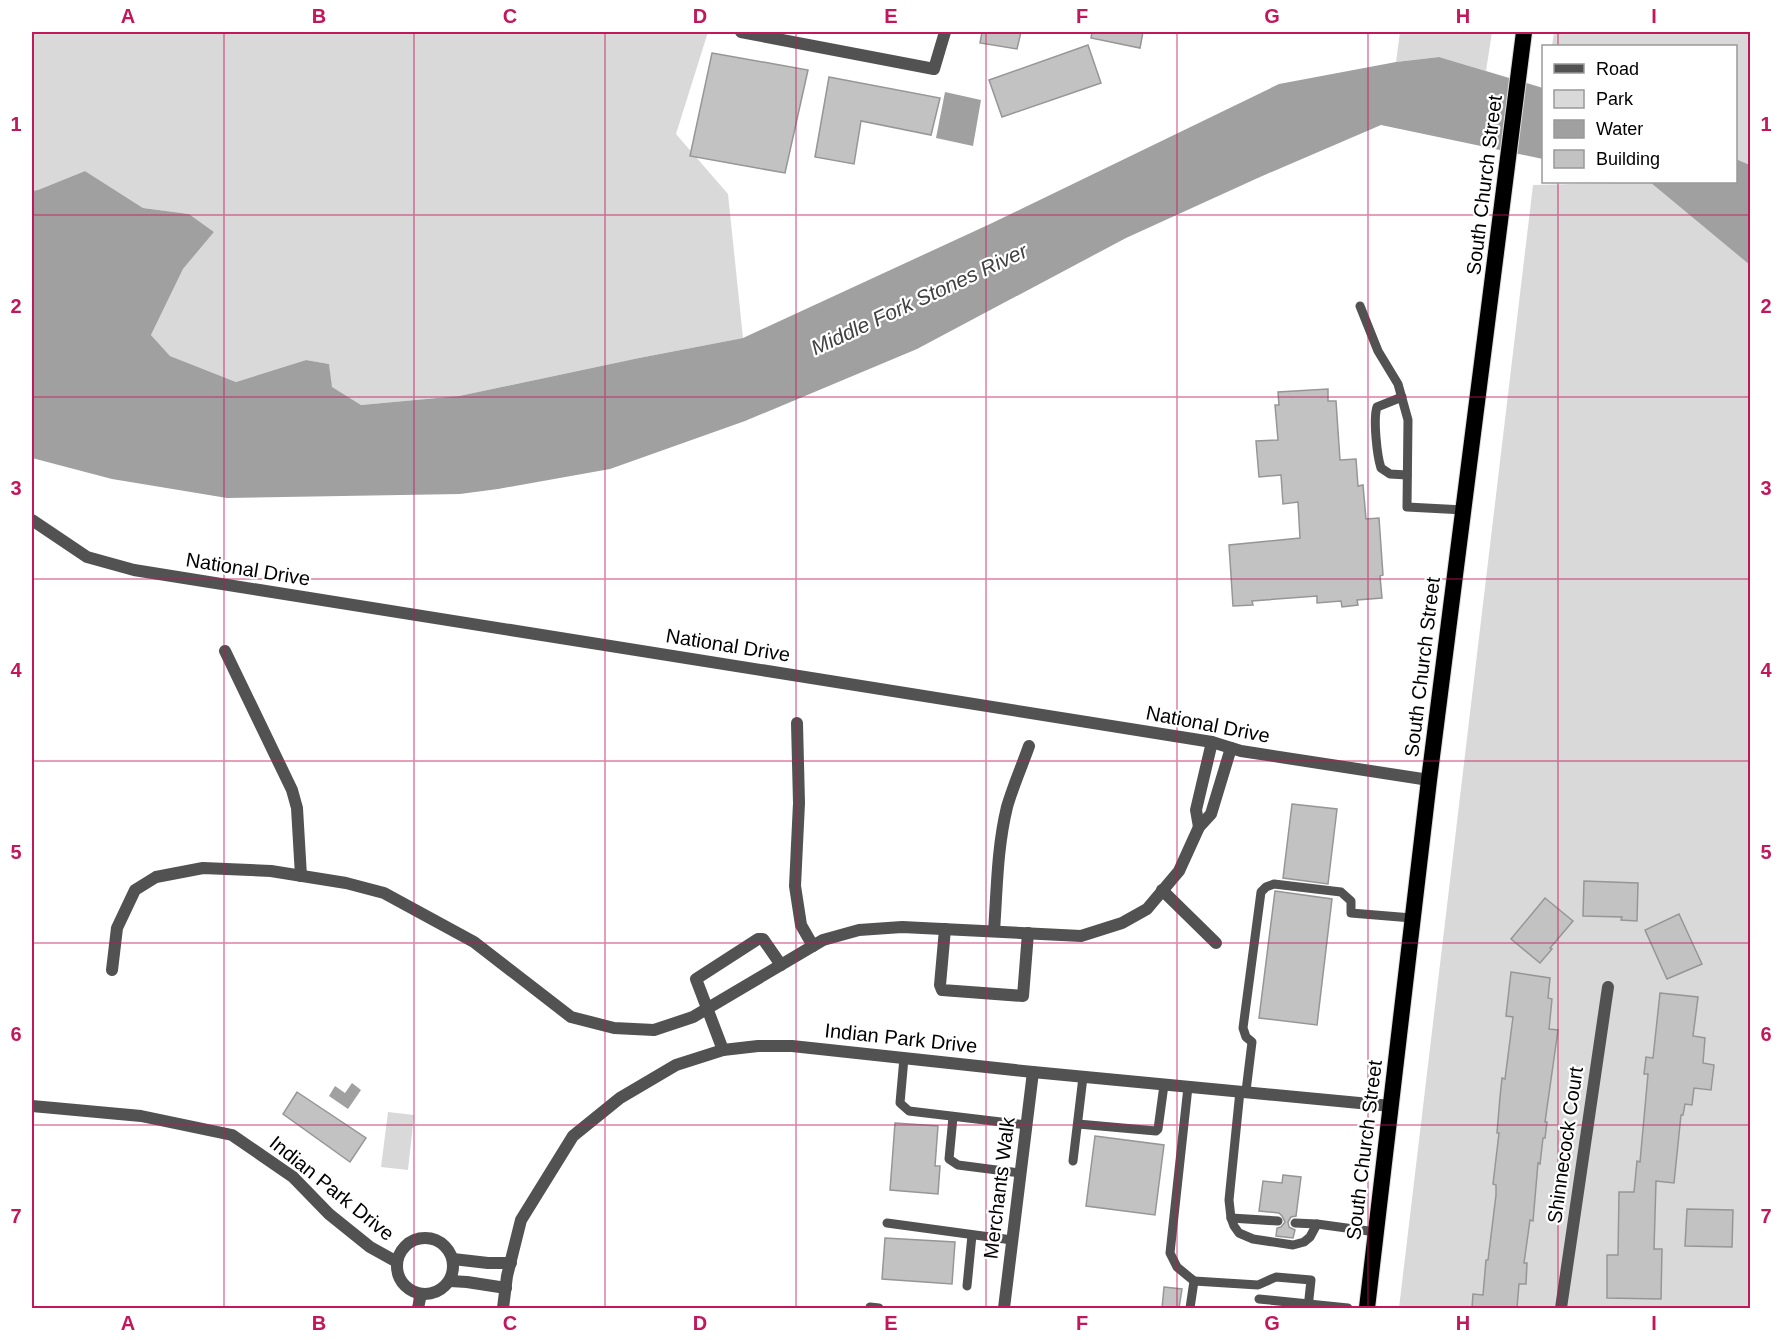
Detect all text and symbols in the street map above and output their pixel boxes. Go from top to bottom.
text: A [121,5,135,27]
text: B [312,5,326,27]
text: C [503,5,517,27]
text: D [693,5,707,27]
text: E [884,5,898,27]
text: F [1076,5,1088,27]
text: G [1264,5,1280,27]
text: H [1456,5,1470,27]
text: I [1651,5,1657,27]
legend [1542,45,1737,183]
text: Road [1596,59,1639,79]
text: Park [1596,89,1634,109]
street label: South Church Street [1462,93,1506,276]
text: 1 [10,113,22,135]
text: 1 [1760,113,1772,135]
text: Water [1596,119,1643,139]
text: Building [1596,149,1660,169]
water label: Middle Fork Stones River [807,238,1032,359]
text: 2 [10,295,22,317]
text: 2 [1760,295,1772,317]
text: 3 [10,477,22,499]
text: 3 [1760,477,1772,499]
street label: National Drive [184,548,312,590]
street label: South Church Street [1400,575,1444,758]
street label: National Drive [664,624,792,666]
text: 4 [10,659,22,681]
text: 4 [1760,659,1772,681]
street label: National Drive [1144,701,1272,747]
text: 5 [10,841,22,863]
text: 5 [1760,841,1772,863]
street label: Indian Park Drive [824,1019,978,1057]
text: 6 [10,1023,22,1045]
text: 6 [1760,1023,1772,1045]
street label: South Church Street [1342,1058,1386,1241]
street label: Shinnecock Court [1543,1065,1587,1225]
street label: Merchants Walk [979,1115,1019,1260]
street label: Indian Park Drive [265,1131,399,1245]
text: 7 [10,1205,22,1227]
text: 7 [1760,1205,1772,1227]
text: A [121,1312,135,1334]
text: B [312,1312,326,1334]
text: C [503,1312,517,1334]
text: D [693,1312,707,1334]
text: E [884,1312,898,1334]
text: F [1076,1312,1088,1334]
text: G [1264,1312,1280,1334]
text: H [1456,1312,1470,1334]
text: I [1651,1312,1657,1334]

